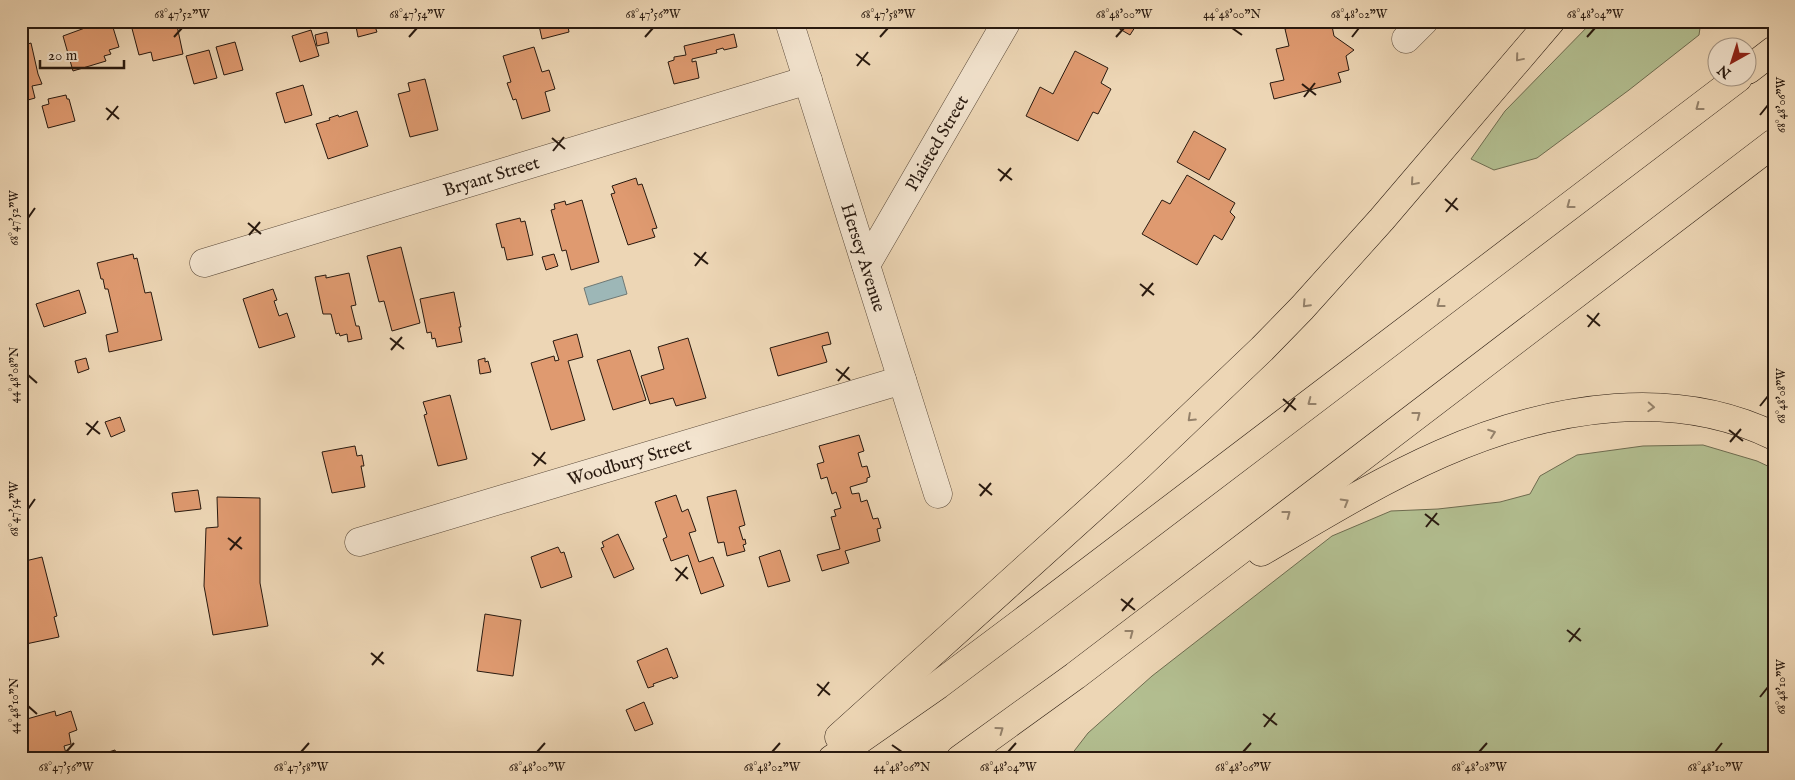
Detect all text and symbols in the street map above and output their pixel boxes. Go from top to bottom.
text: 68°47'52"W [154,7,210,22]
text: 68°47'54"W [389,7,445,22]
text: 68°47'56"W [626,7,681,22]
text: 68°47'58"W [861,7,916,22]
text: 68°48'00"W [1096,7,1153,22]
text: 44°48'00"N [1203,7,1261,22]
text: 68°48'02"W [1331,7,1388,22]
text: 68°48'04"W [1567,7,1624,22]
scale bar [40,38,124,70]
north arrow [1708,38,1758,88]
text: 20 m [48,46,78,65]
one-way arrow [1516,53,1525,62]
text: N [1714,61,1736,83]
text: 68°48'06"W [1774,77,1789,133]
street label: Plaisted Street [901,92,975,196]
one-way arrow [1695,101,1705,110]
street label: Bryant Street [441,152,542,203]
one-way arrow [1411,177,1420,186]
text: 68°47'52"W [7,190,22,246]
one-way arrow [1567,200,1576,208]
street label: Hersey Avenue [834,201,890,315]
one-way arrow [1303,298,1312,307]
one-way arrow [1437,298,1446,306]
text: 44°48'08"N [7,346,22,403]
text: 68°48'08"W [1774,368,1789,424]
one-way arrow [1307,396,1317,405]
one-way arrow [1648,402,1656,413]
one-way arrow [1187,412,1196,421]
one-way arrow [1411,412,1421,421]
one-way arrow [1487,429,1496,439]
street label: Woodbury Street [565,433,694,492]
text: 68°47'54"W [7,481,22,537]
one-way arrow [1340,499,1349,509]
one-way arrow [1281,511,1290,519]
one-way arrow [1124,631,1133,639]
text: 68°48'10"W [1774,659,1789,715]
text: 44°48'10"N [7,677,22,734]
one-way arrow [994,728,1003,736]
text: 68°47'56"W [39,760,94,775]
text: 68°47'58"W [274,760,329,775]
text: 68°48'00"W [509,760,566,775]
text: 68°48'02"W [744,760,801,775]
text: 44°48'06"N [874,760,931,775]
text: 68°48'04"W [980,760,1037,775]
text: 68°48'06"W [1215,760,1271,775]
text: 68°48'08"W [1451,760,1507,775]
text: 68°48'10"W [1687,760,1743,775]

